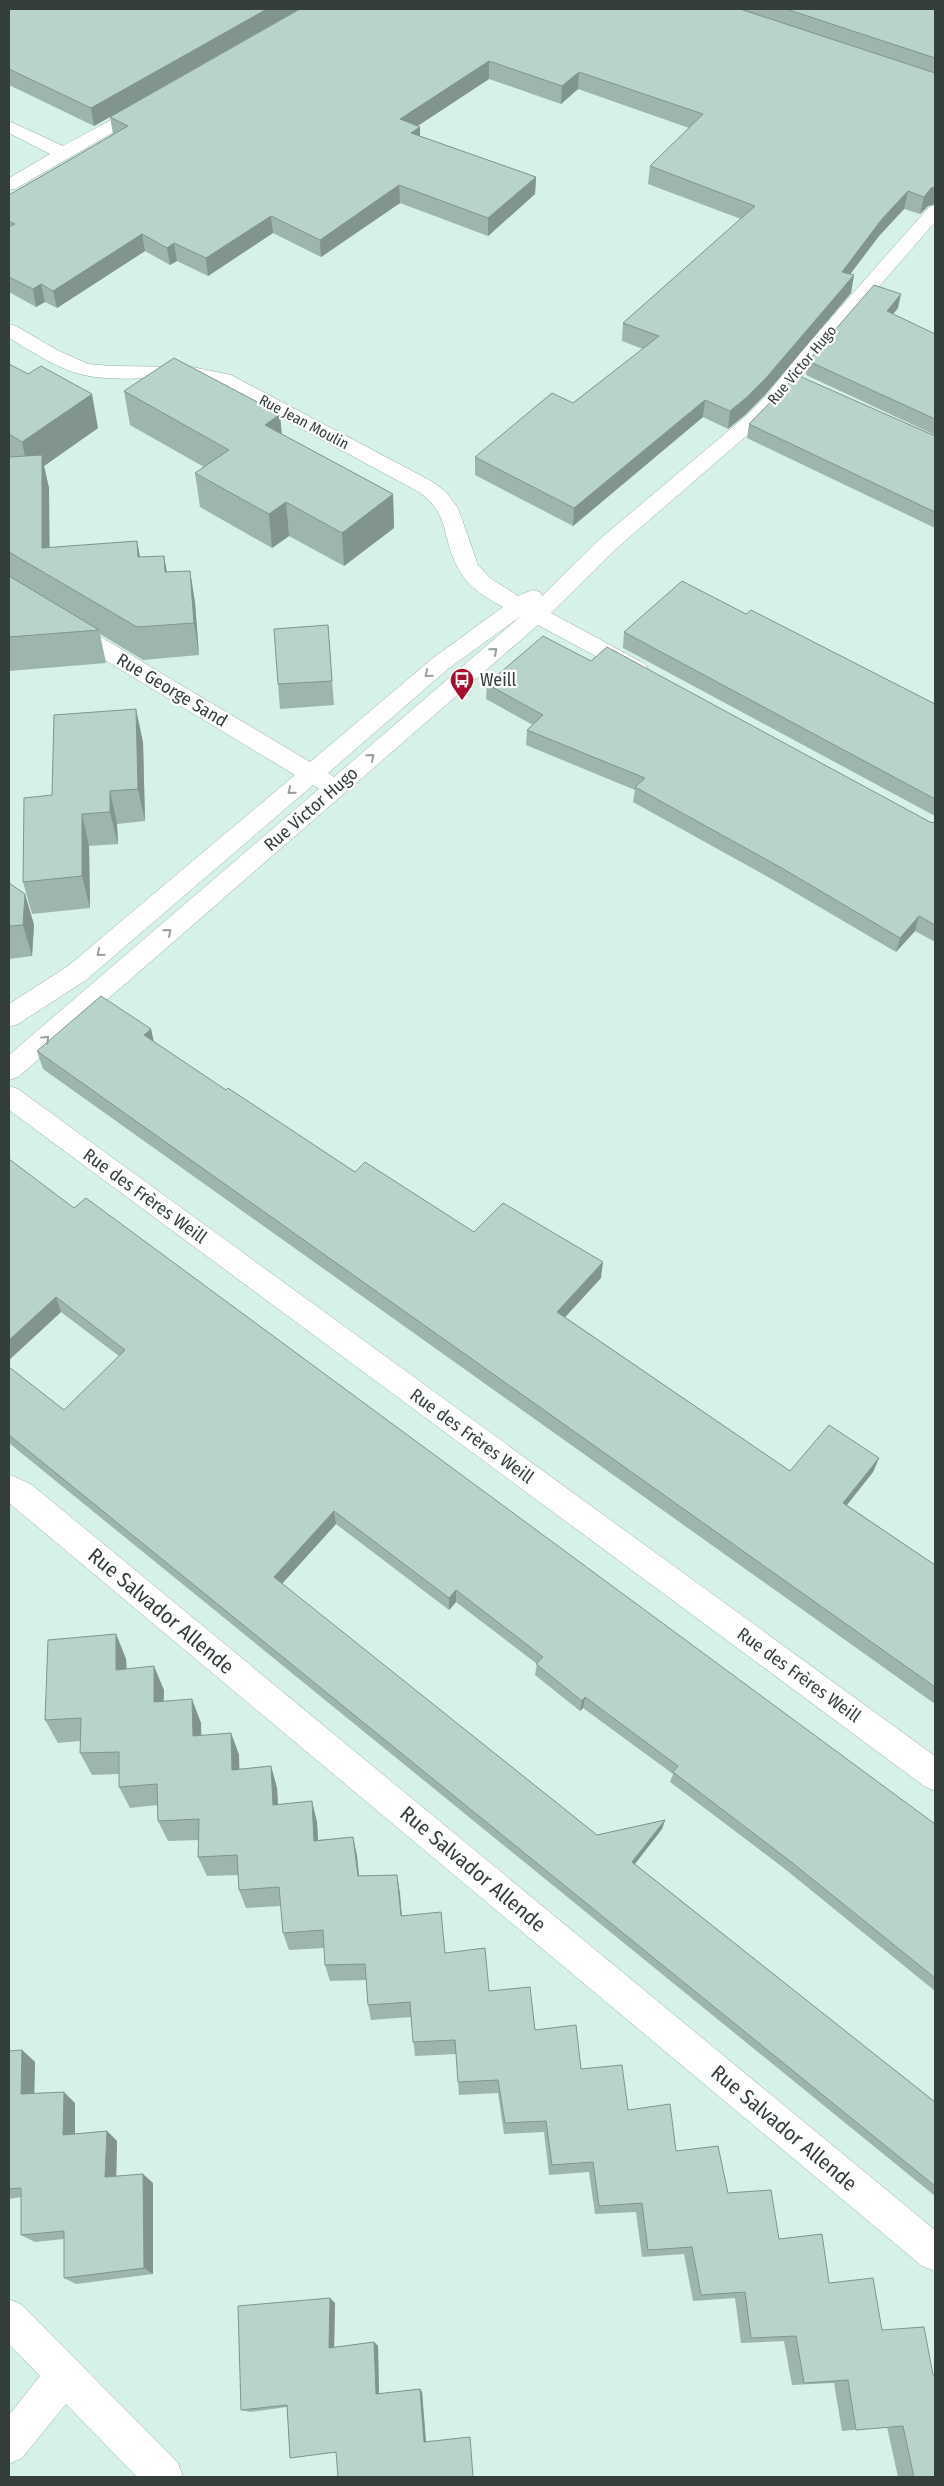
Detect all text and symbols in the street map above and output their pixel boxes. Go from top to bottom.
street label: Rue Victor Hugo [764,322,840,408]
street label: Rue Jean Moulin [256,391,352,453]
street label: Rue George Sand [113,648,231,732]
one-way arrow [488,648,497,657]
bus stop icon: Weill [449,667,475,701]
one-way arrow [424,669,433,678]
place label: Weill [480,669,516,691]
one-way arrow [366,754,375,763]
street label: Rue Victor Hugo [260,762,362,856]
one-way arrow [287,785,296,794]
one-way arrow [163,928,172,937]
one-way arrow [97,947,106,956]
one-way arrow [40,1036,49,1045]
street label: Rue des Frères Weill [79,1144,211,1248]
street label: Rue des Frères Weill [406,1384,538,1488]
street label: Rue Salvador Allende [83,1542,239,1680]
street label: Rue des Frères Weill [733,1623,865,1727]
street label: Rue Salvador Allende [395,1800,551,1938]
street label: Rue Salvador Allende [706,2059,862,2197]

